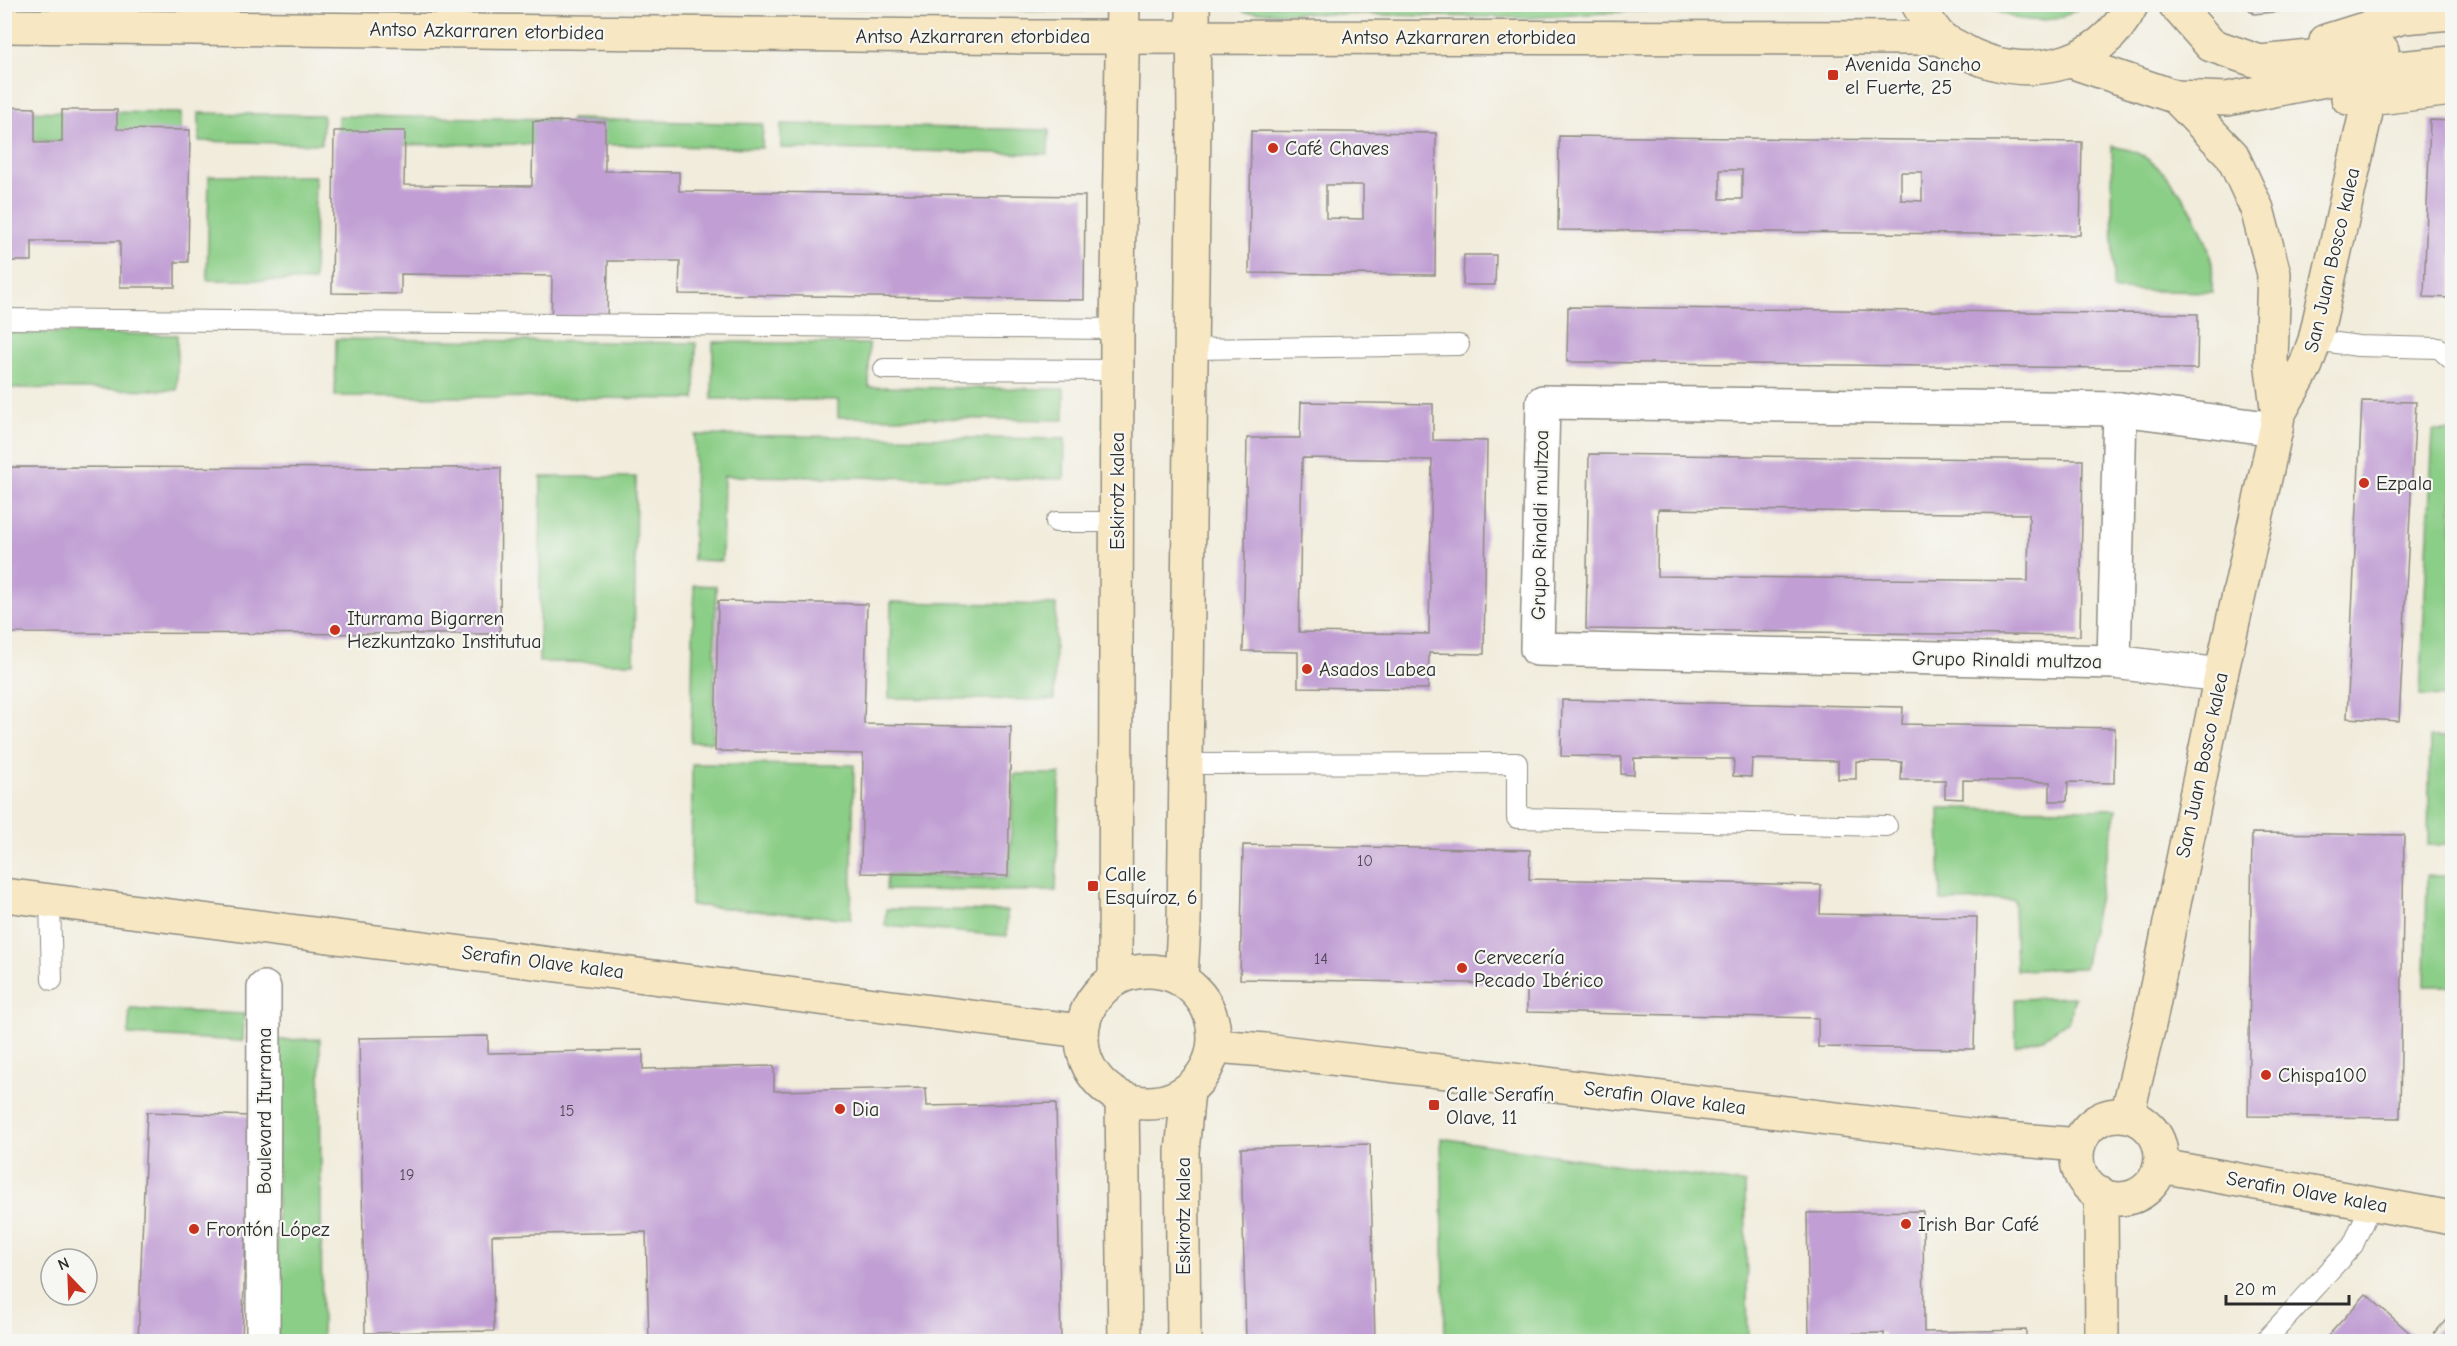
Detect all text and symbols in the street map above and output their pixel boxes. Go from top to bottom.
street label: Antso Azkarraren etorbidea [369,17,605,45]
street label: Antso Azkarraren etorbidea [856,25,1090,48]
street label: Antso Azkarraren etorbidea [1342,26,1576,49]
place label: Avenida Sancho el Fuerte, 25 [1845,53,1981,99]
marker: Avenida Sancho el Fuerte, 25 [1826,68,1840,82]
place label: Café Chaves [1285,137,1389,160]
marker: Café Chaves [1266,141,1280,155]
street label: San Juan Bosco kalea [2300,165,2364,355]
street label: Grupo Rinaldi multzoa [1527,430,1553,620]
street label: Eskirotz kalea [1106,432,1129,550]
place label: Ezpala [2376,472,2432,495]
marker: Ezpala [2357,476,2371,490]
place label: Iturrama Bigarren Hezkuntzako Institutua [347,607,542,653]
marker: Iturrama Bigarren Hezkuntzako Institutua [328,623,342,637]
street label: Grupo Rinaldi multzoa [1912,647,2102,673]
place label: Asados Labea [1319,658,1436,681]
marker: Asados Labea [1300,662,1314,676]
street label: San Juan Bosco kalea [2171,670,2233,860]
house number: 10 [1357,852,1373,870]
place label: Calle Esquíroz, 6 [1105,863,1198,909]
marker: Calle Esquíroz, 6 [1086,879,1100,893]
street label: Serafin Olave kalea [461,941,625,983]
place label: Cervecería Pecado Ibérico [1474,946,1603,992]
house number: 14 [1314,950,1328,968]
marker: Cervecería Pecado Ibérico [1455,961,1469,975]
street label: Boulevard Iturrama [253,1028,276,1194]
place label: Chispa100 [2278,1064,2367,1087]
marker: Chispa100 [2259,1068,2273,1082]
street label: Serafin Olave kalea [1583,1077,1747,1119]
place label: Calle Serafín Olave, 11 [1446,1083,1554,1129]
place label: Dia [852,1098,879,1121]
marker: Calle Serafín Olave, 11 [1427,1098,1441,1112]
house number: 15 [559,1102,575,1120]
marker: Dia [833,1102,847,1116]
street label: Eskirotz kalea [1172,1157,1195,1275]
house number: 19 [400,1166,414,1184]
street label: Serafin Olave kalea [2225,1166,2389,1218]
place label: Irish Bar Café [1918,1213,2039,1236]
marker: Irish Bar Café [1899,1217,1913,1231]
place label: Frontón López [206,1218,330,1241]
marker: Frontón López [187,1222,201,1236]
north arrow [39,1247,99,1307]
text: N [55,1254,72,1274]
scale bar [2226,1268,2349,1306]
text: 20 m [2235,1279,2276,1300]

